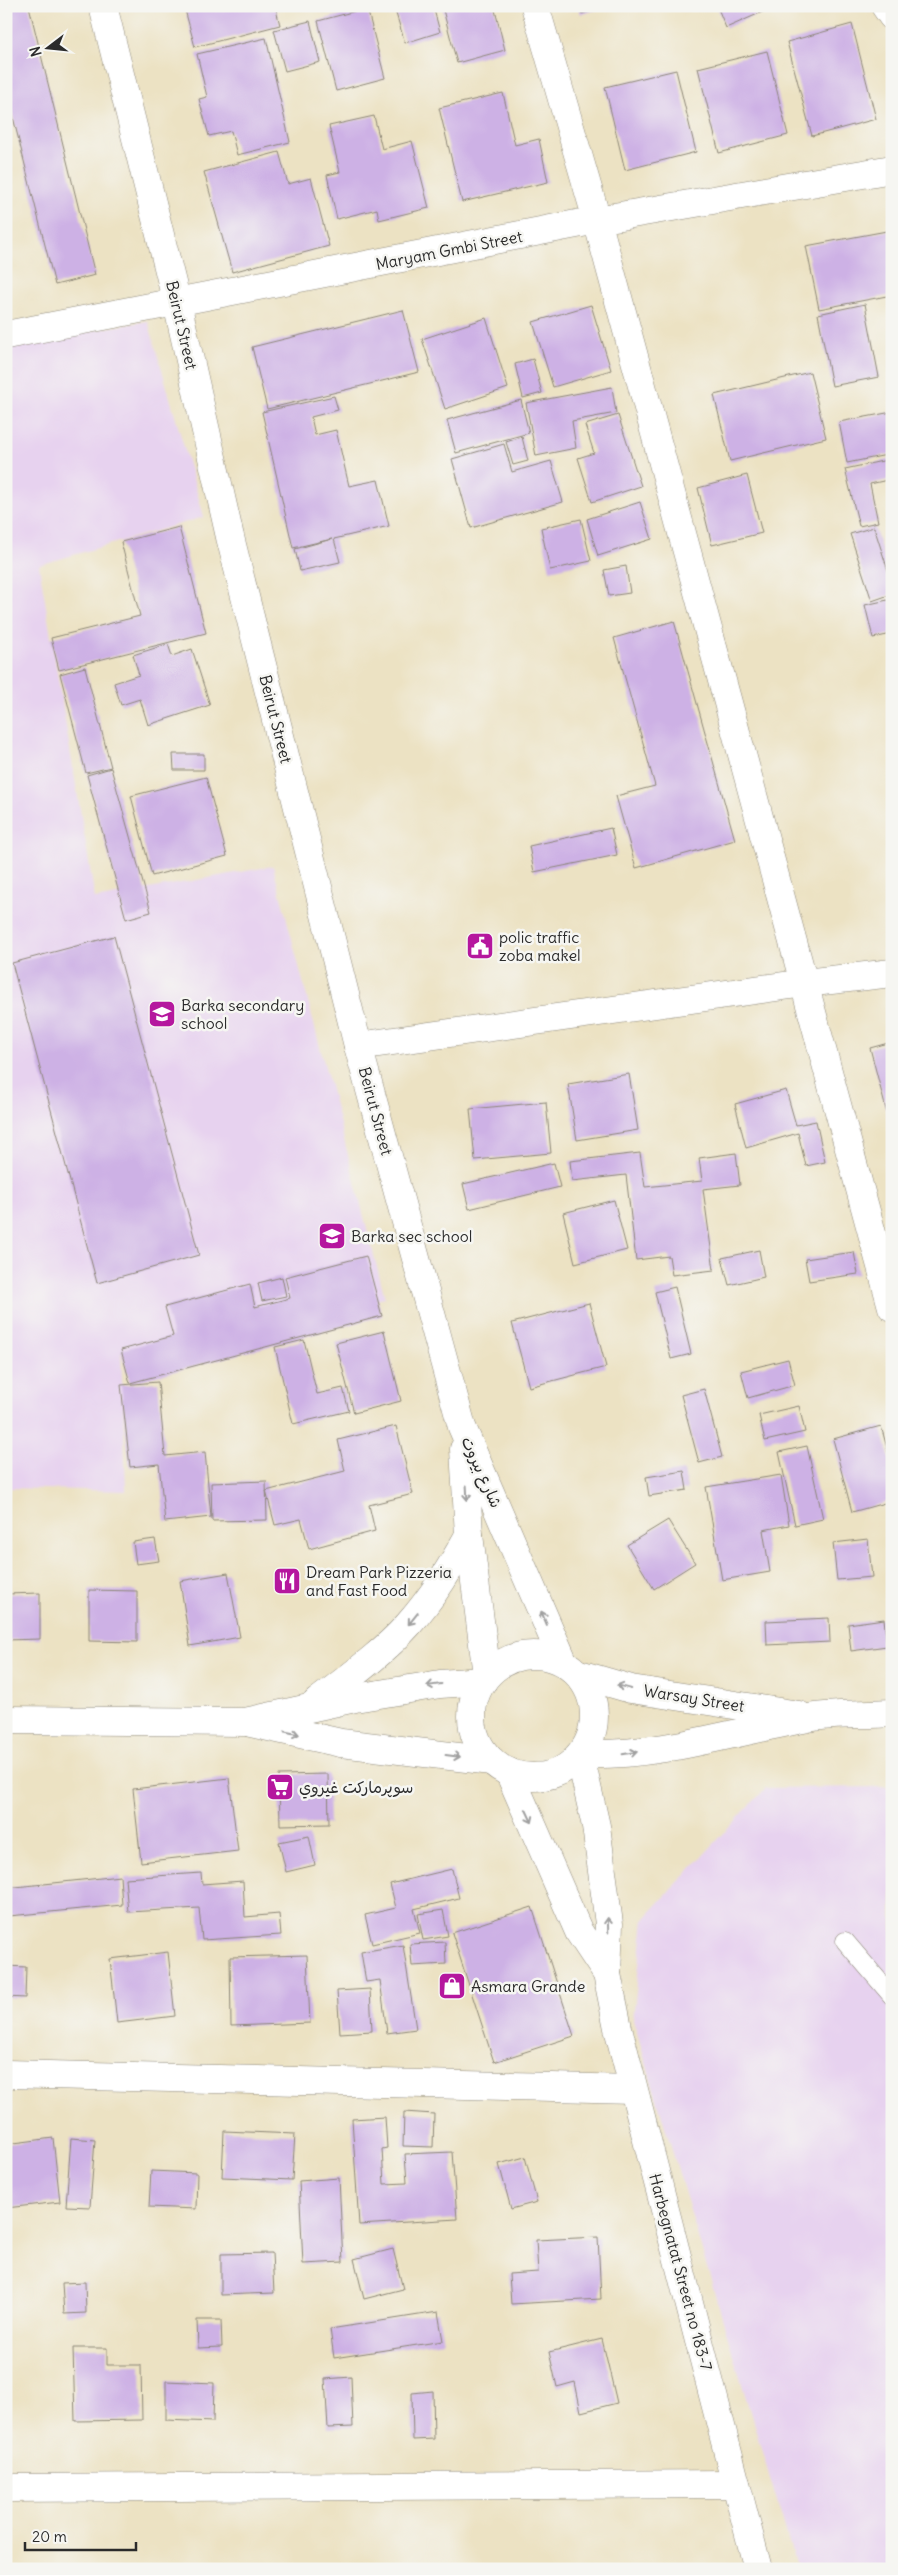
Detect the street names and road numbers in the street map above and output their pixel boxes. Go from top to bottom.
street label: Maryam Gmbi Street [374,226,525,274]
street label: Beirut Street [162,279,202,372]
street label: Beirut Street [255,673,297,766]
street label: Beirut Street [355,1065,398,1158]
street label: شارع بيروت [456,1433,507,1512]
street label: Warsay Street [642,1680,746,1716]
street label: Harbegnatat Street no 183-7 [645,2171,717,2373]

